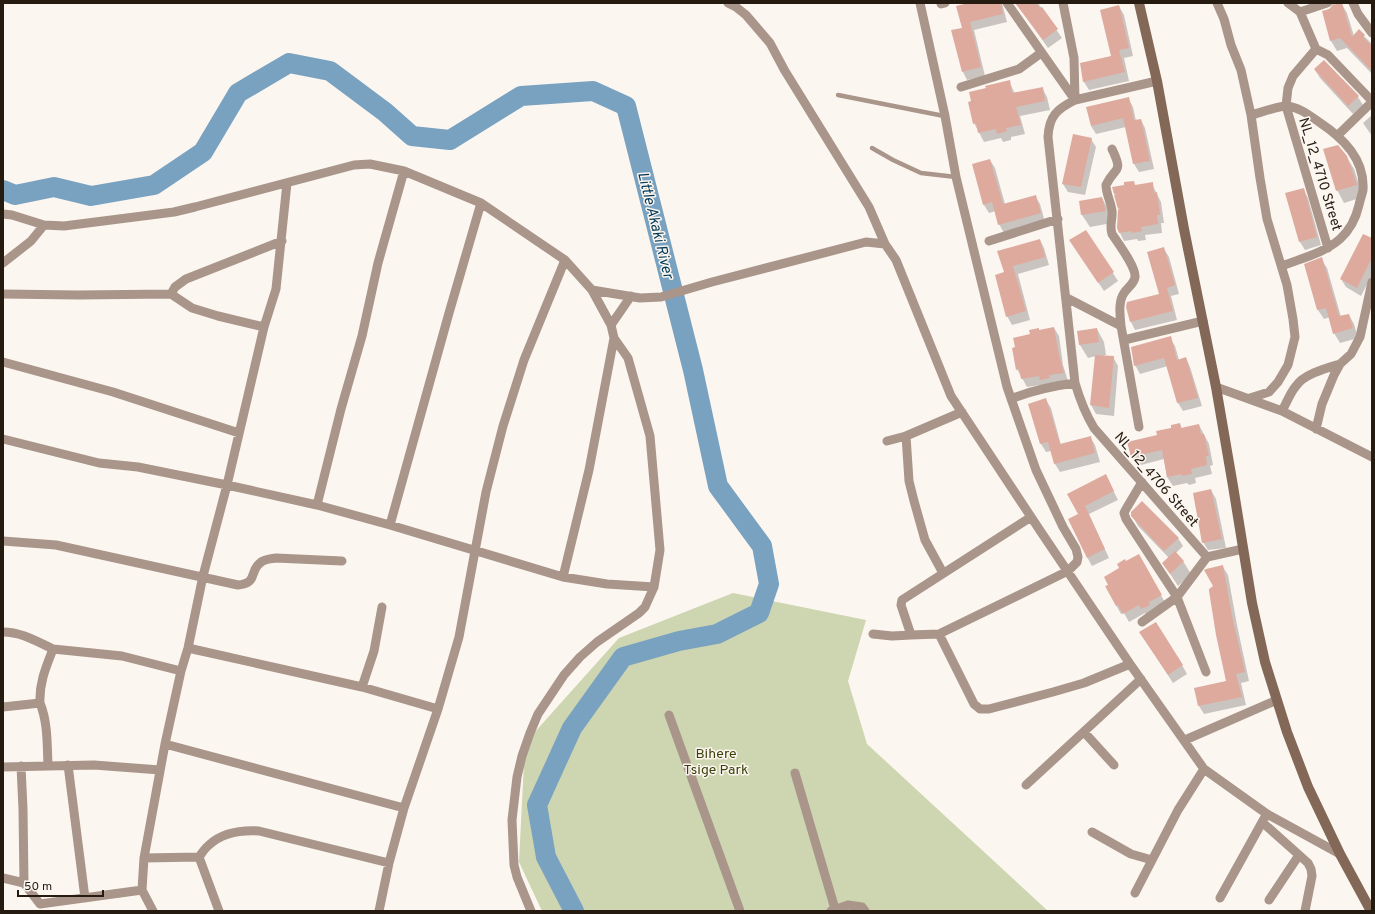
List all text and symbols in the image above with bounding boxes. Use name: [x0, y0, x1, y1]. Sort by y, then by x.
street label: NL_12_4710 Street: [1294, 116, 1345, 233]
water label: Little Akaki River: [632, 170, 677, 282]
street label: NL_12_4706 Street: [1110, 429, 1202, 531]
park label: Bihere Tsige Park: [684, 746, 748, 779]
scale bar: [18, 872, 103, 898]
text: 50 m: [24, 879, 52, 895]

